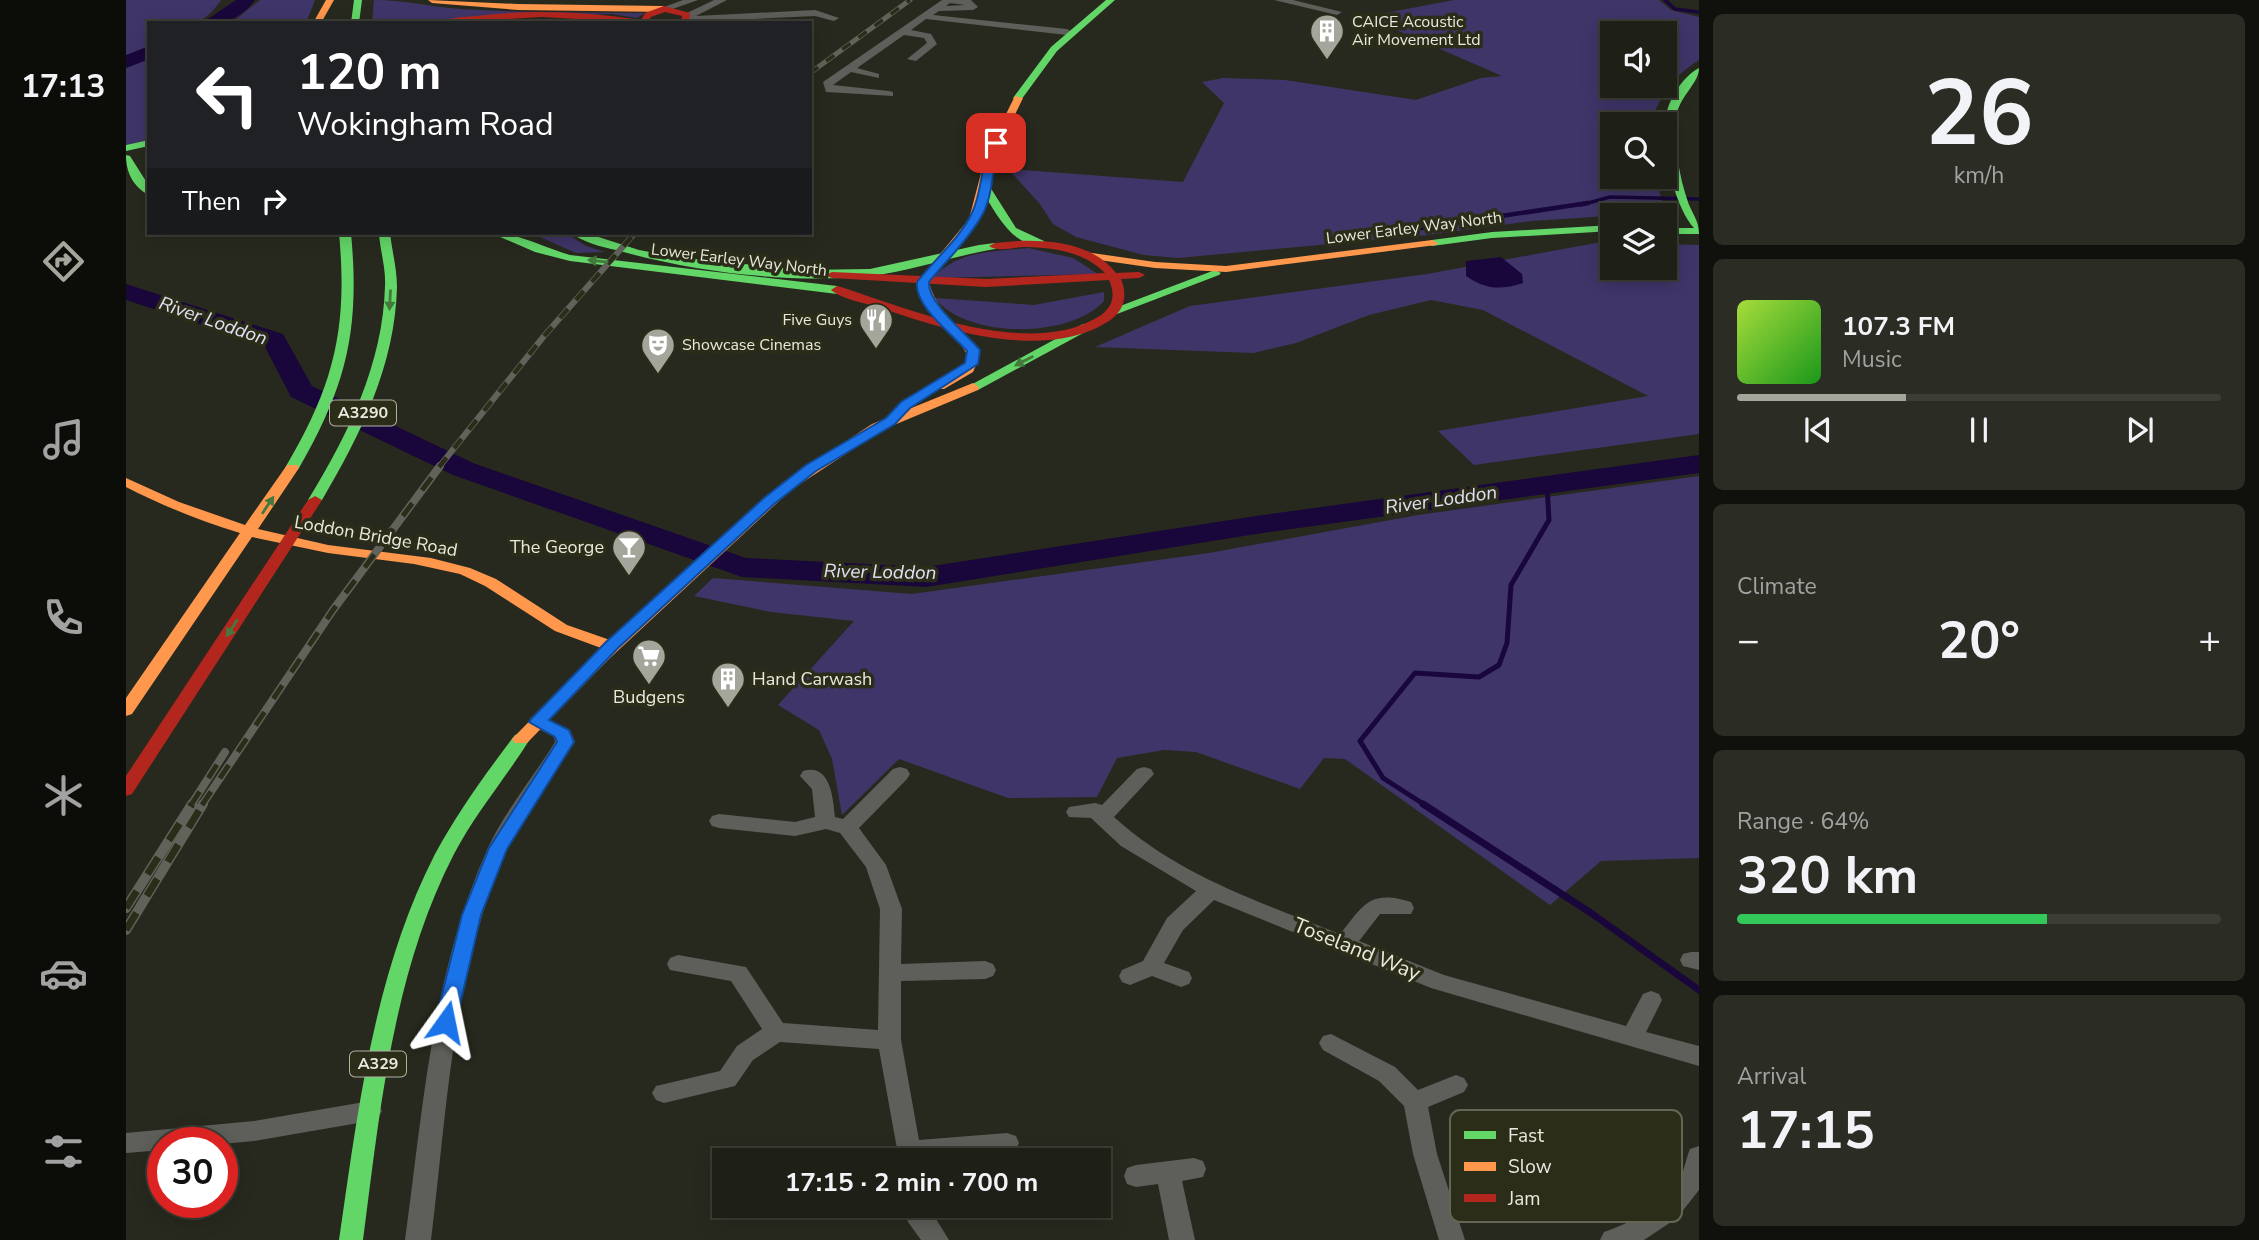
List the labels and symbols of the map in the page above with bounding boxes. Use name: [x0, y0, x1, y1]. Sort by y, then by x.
place label: CAICE Acoustic Air Movement Ltd: [1352, 11, 1480, 51]
building icon: CAICE Acoustic Air Movement Ltd: [1308, 12, 1346, 61]
pin: [966, 113, 1026, 173]
street label: Lower Earley Way North: [1325, 206, 1503, 250]
street label: Lower Earley Way North: [650, 238, 828, 282]
one-way arrow: [587, 256, 609, 267]
water label: River Loddon: [155, 290, 271, 352]
one-way arrow: [384, 290, 395, 312]
restaurant icon: Five Guys: [857, 301, 895, 350]
place label: Five Guys: [782, 309, 852, 331]
theatre icon: Showcase Cinemas: [639, 326, 677, 375]
place label: Showcase Cinemas: [682, 334, 821, 356]
one-way arrow: [1014, 356, 1034, 367]
road number: A3290: [330, 400, 396, 426]
water label: River Loddon: [1383, 479, 1499, 521]
one-way arrow: [261, 496, 275, 514]
street label: Loddon Bridge Road: [292, 510, 460, 562]
bar icon: The George: [610, 528, 648, 577]
place label: The George: [510, 535, 604, 559]
water label: River Loddon: [823, 558, 937, 586]
one-way arrow: [225, 619, 238, 638]
supermarket icon: Budgens: [630, 637, 668, 686]
building icon: Hand Carwash: [709, 660, 747, 709]
place label: Hand Carwash: [752, 667, 872, 691]
place label: Budgens: [613, 685, 685, 709]
street label: Toseland Way: [1289, 911, 1425, 987]
position arrow: [409, 985, 483, 1059]
road number: A329: [350, 1052, 406, 1076]
legend: [1450, 1110, 1682, 1222]
text: Fast: [1508, 1123, 1544, 1149]
speed limit sign: 30: [147, 1127, 238, 1218]
text: Slow: [1508, 1154, 1552, 1180]
text: Jam: [1507, 1186, 1541, 1212]

